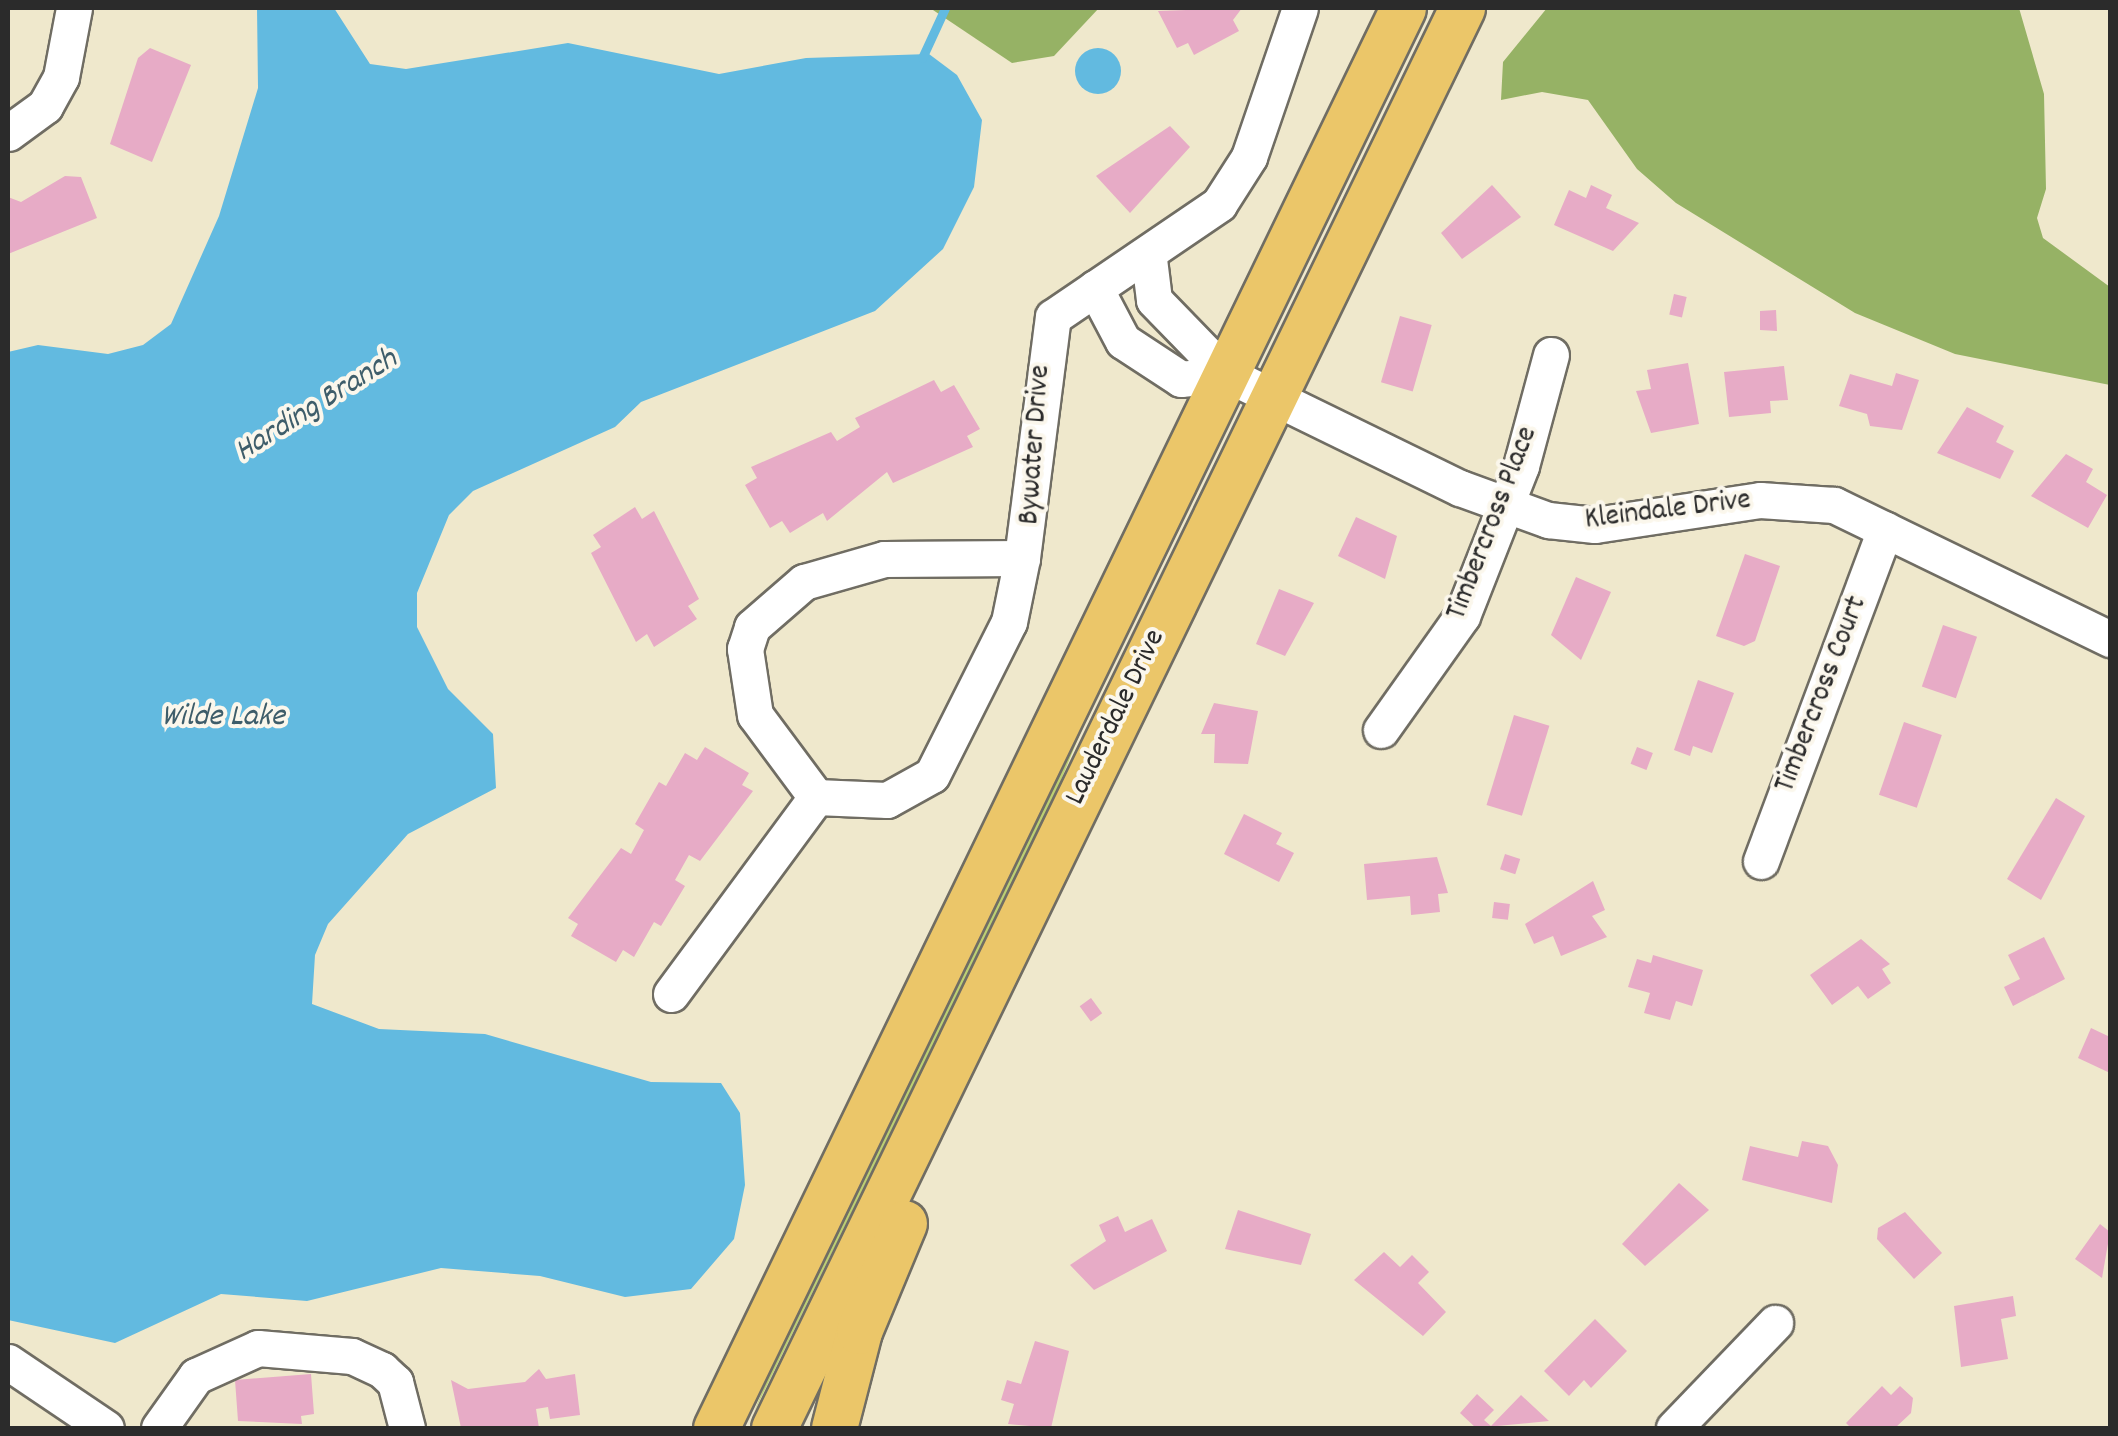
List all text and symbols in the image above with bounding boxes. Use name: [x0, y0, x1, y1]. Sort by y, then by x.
water label: Harding Branch: [229, 342, 405, 472]
street label: Bywater Drive: [1013, 364, 1061, 526]
street label: Timbercross Place: [1441, 422, 1547, 626]
street label: Kleindale Drive: [1583, 484, 1753, 540]
street label: Timbercross Court: [1769, 592, 1877, 798]
street label: Lauderdale Drive: [1059, 624, 1175, 812]
water label: Wilde Lake: [161, 699, 285, 737]

